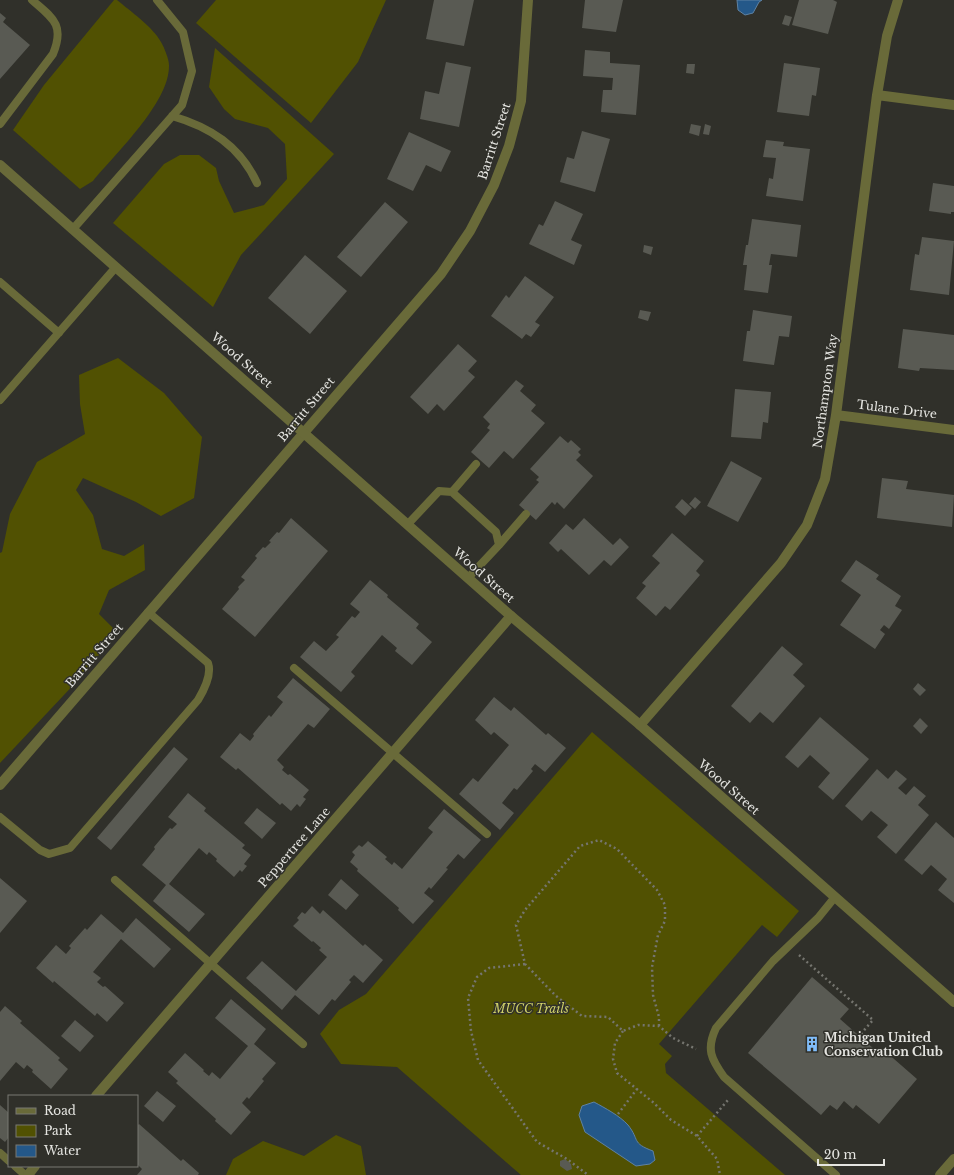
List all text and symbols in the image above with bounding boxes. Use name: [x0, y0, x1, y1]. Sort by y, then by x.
street label: Barritt Street: [475, 100, 514, 181]
street label: Wood Street: [207, 329, 276, 391]
street label: Northampton Way: [810, 333, 840, 449]
street label: Barritt Street: [275, 373, 338, 444]
street label: Tulane Drive: [856, 397, 938, 421]
street label: Wood Street: [449, 544, 518, 606]
street label: Barritt Street: [62, 620, 126, 690]
street label: Wood Street: [694, 756, 763, 818]
street label: Peppertree Lane: [255, 804, 333, 890]
park label: MUCC Trails: [492, 1001, 569, 1016]
place label: Michigan United Conservation Club: [824, 1030, 943, 1059]
building icon: Michigan United Conservation Club: [803, 1035, 821, 1053]
legend: [8, 1095, 138, 1167]
text: Road: [44, 1103, 76, 1118]
text: Park: [44, 1123, 72, 1138]
scale bar: [818, 1141, 884, 1167]
text: Water: [43, 1143, 81, 1158]
text: 20 m: [824, 1147, 856, 1162]

